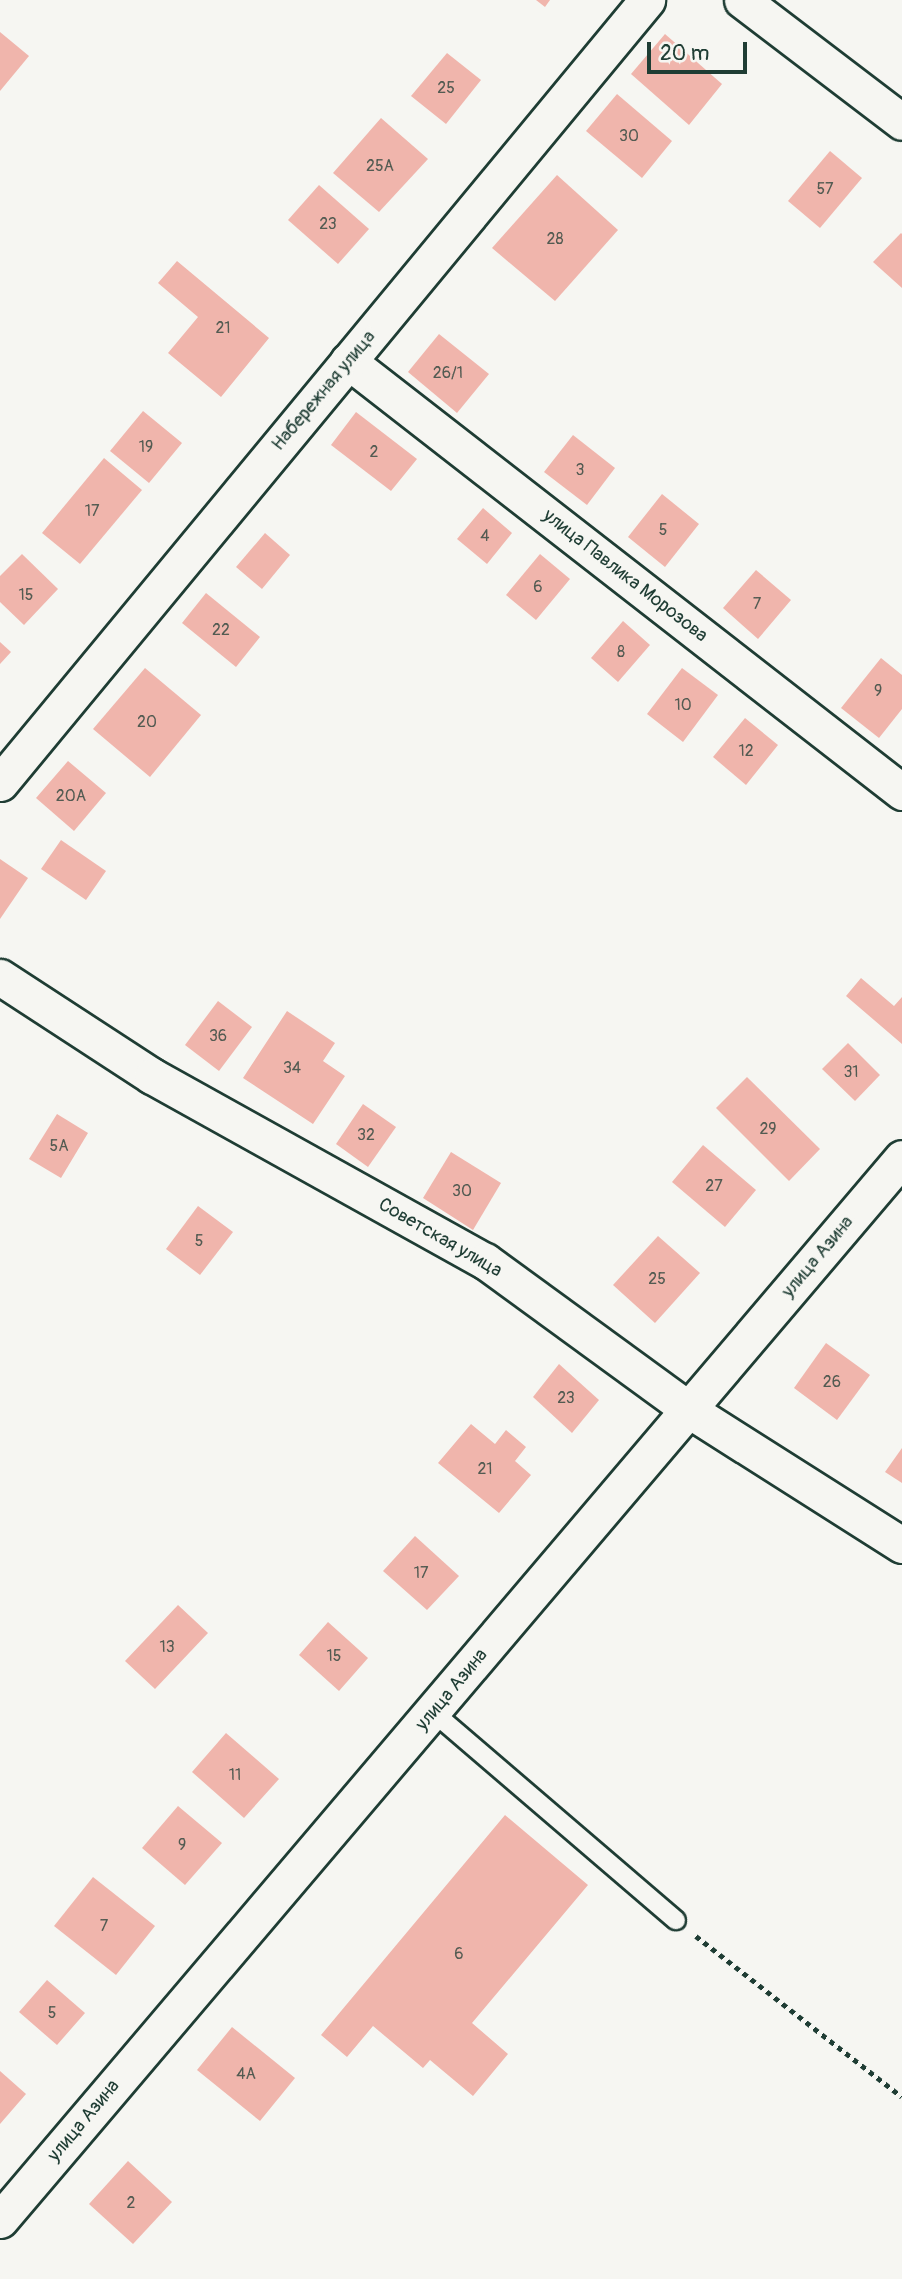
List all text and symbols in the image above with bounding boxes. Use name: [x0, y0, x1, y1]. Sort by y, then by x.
scale bar: [650, 28, 750, 72]
text: 20 m: [660, 40, 709, 67]
house number: 25: [437, 78, 455, 98]
house number: 30: [619, 126, 639, 146]
house number: 25А: [366, 156, 394, 176]
house number: 57: [816, 179, 834, 199]
house number: 23: [319, 214, 337, 234]
house number: 28: [546, 229, 564, 249]
house number: 21: [215, 318, 231, 338]
street label: Набережная улица: [267, 326, 381, 456]
house number: 26/1: [433, 363, 463, 383]
house number: 19: [139, 437, 153, 457]
house number: 2: [370, 442, 378, 462]
house number: 3: [576, 460, 584, 480]
house number: 17: [85, 501, 99, 521]
street label: улица Павлика Морозова: [538, 505, 712, 647]
house number: 5: [659, 520, 667, 540]
house number: 4: [480, 526, 490, 546]
house number: 6: [533, 577, 543, 597]
house number: 15: [19, 585, 33, 605]
house number: 7: [753, 594, 761, 614]
house number: 22: [212, 620, 230, 640]
house number: 8: [617, 642, 625, 662]
house number: 9: [874, 681, 882, 701]
house number: 10: [674, 695, 692, 715]
house number: 20: [137, 712, 157, 732]
house number: 12: [738, 741, 754, 761]
house number: 20А: [56, 786, 86, 806]
house number: 36: [209, 1026, 227, 1046]
house number: 34: [283, 1058, 301, 1078]
house number: 31: [843, 1062, 859, 1082]
house number: 29: [759, 1119, 777, 1139]
house number: 32: [357, 1125, 375, 1145]
house number: 5А: [49, 1136, 69, 1156]
house number: 27: [705, 1176, 723, 1196]
house number: 30: [452, 1181, 472, 1201]
street label: Советская улица: [374, 1193, 506, 1283]
street label: улица Азина: [777, 1211, 859, 1303]
house number: 5: [195, 1231, 203, 1251]
house number: 25: [648, 1269, 666, 1289]
house number: 26: [823, 1372, 841, 1392]
house number: 23: [557, 1388, 575, 1408]
house number: 21: [477, 1459, 493, 1479]
house number: 17: [414, 1563, 428, 1583]
house number: 13: [159, 1637, 175, 1657]
street label: улица Азина: [411, 1644, 493, 1736]
house number: 15: [327, 1646, 341, 1666]
house number: 11: [229, 1765, 241, 1785]
house number: 9: [178, 1835, 186, 1855]
house number: 7: [100, 1916, 108, 1936]
house number: 6: [454, 1944, 464, 1964]
house number: 5: [48, 2003, 56, 2023]
house number: 4А: [236, 2064, 256, 2084]
street label: улица Азина: [43, 2075, 125, 2167]
house number: 2: [127, 2193, 135, 2213]

